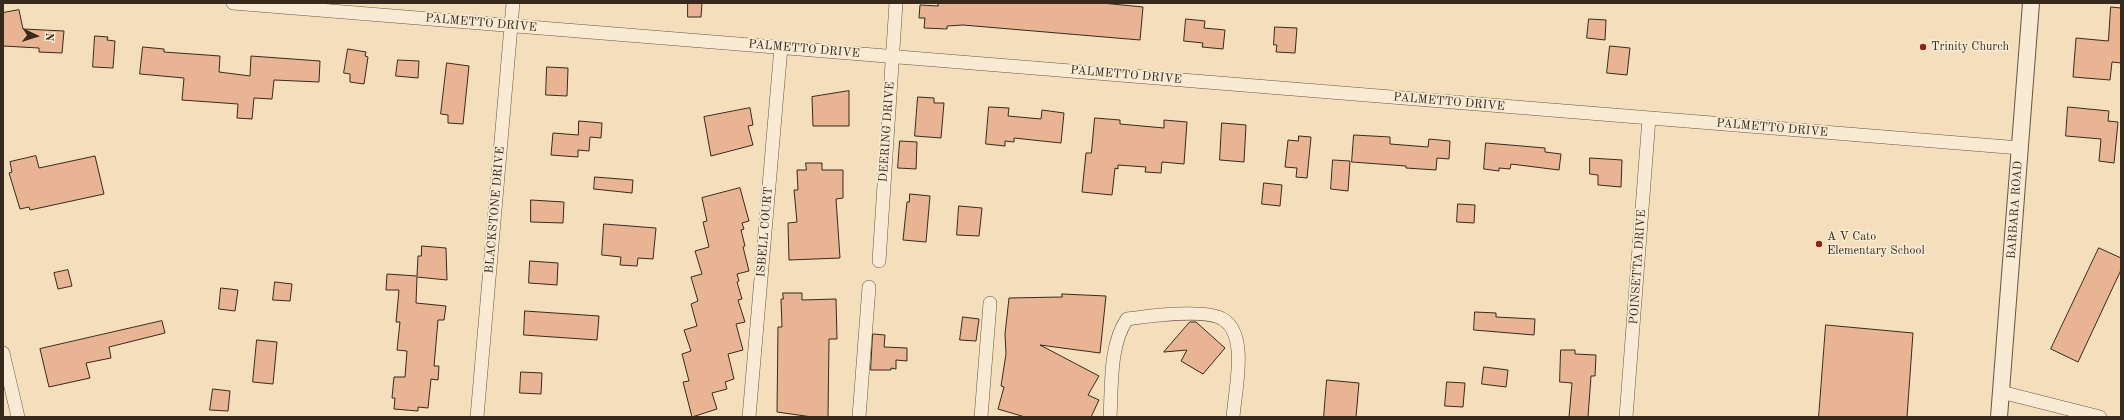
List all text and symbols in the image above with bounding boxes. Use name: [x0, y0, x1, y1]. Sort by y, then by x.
street label: PALMETTO DRIVE: [425, 11, 537, 35]
north arrow: [16, 16, 56, 56]
text: N: [43, 32, 54, 41]
street label: PALMETTO DRIVE: [748, 37, 860, 61]
place label: Trinity Church: [1931, 40, 2009, 54]
marker: Trinity Church: [1918, 42, 1928, 52]
street label: PALMETTO DRIVE: [1070, 63, 1182, 87]
street label: DEERING DRIVE: [876, 81, 898, 183]
street label: PALMETTO DRIVE: [1393, 90, 1505, 114]
street label: PALMETTO DRIVE: [1716, 116, 1828, 140]
street label: BLACKSTONE DRIVE: [482, 146, 508, 274]
street label: BARBARA ROAD: [2004, 160, 2026, 260]
street label: ISBELL COURT: [754, 186, 776, 278]
street label: POINSETTA DRIVE: [1627, 209, 1649, 325]
place label: A V Cato Elementary School: [1827, 230, 1925, 258]
marker: A V Cato Elementary School: [1814, 239, 1824, 249]

